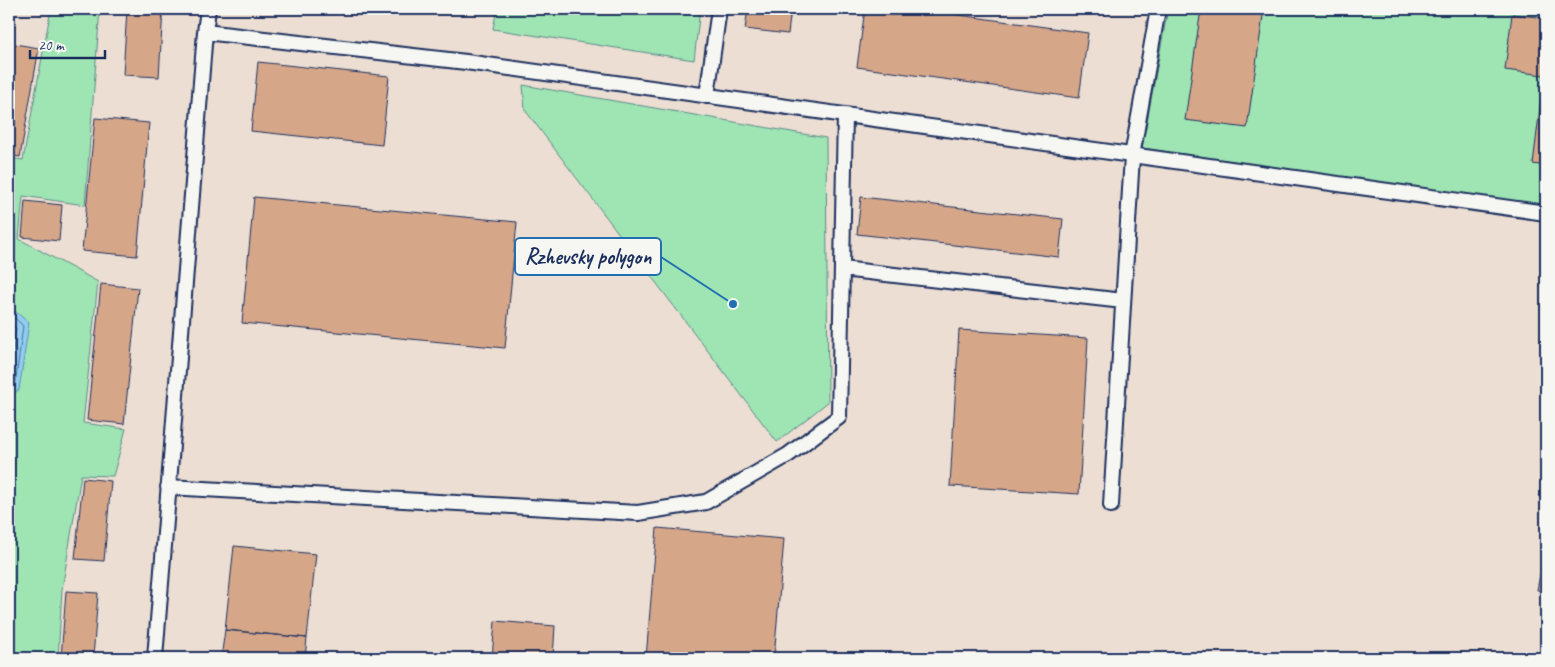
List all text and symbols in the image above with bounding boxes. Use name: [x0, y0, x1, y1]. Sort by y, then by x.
scale bar: [30, 28, 105, 60]
text: 20 m: [38, 36, 65, 55]
callout: Rzhevsky polygon: [515, 238, 661, 275]
text: Rzhevsky polygon: [525, 243, 652, 271]

